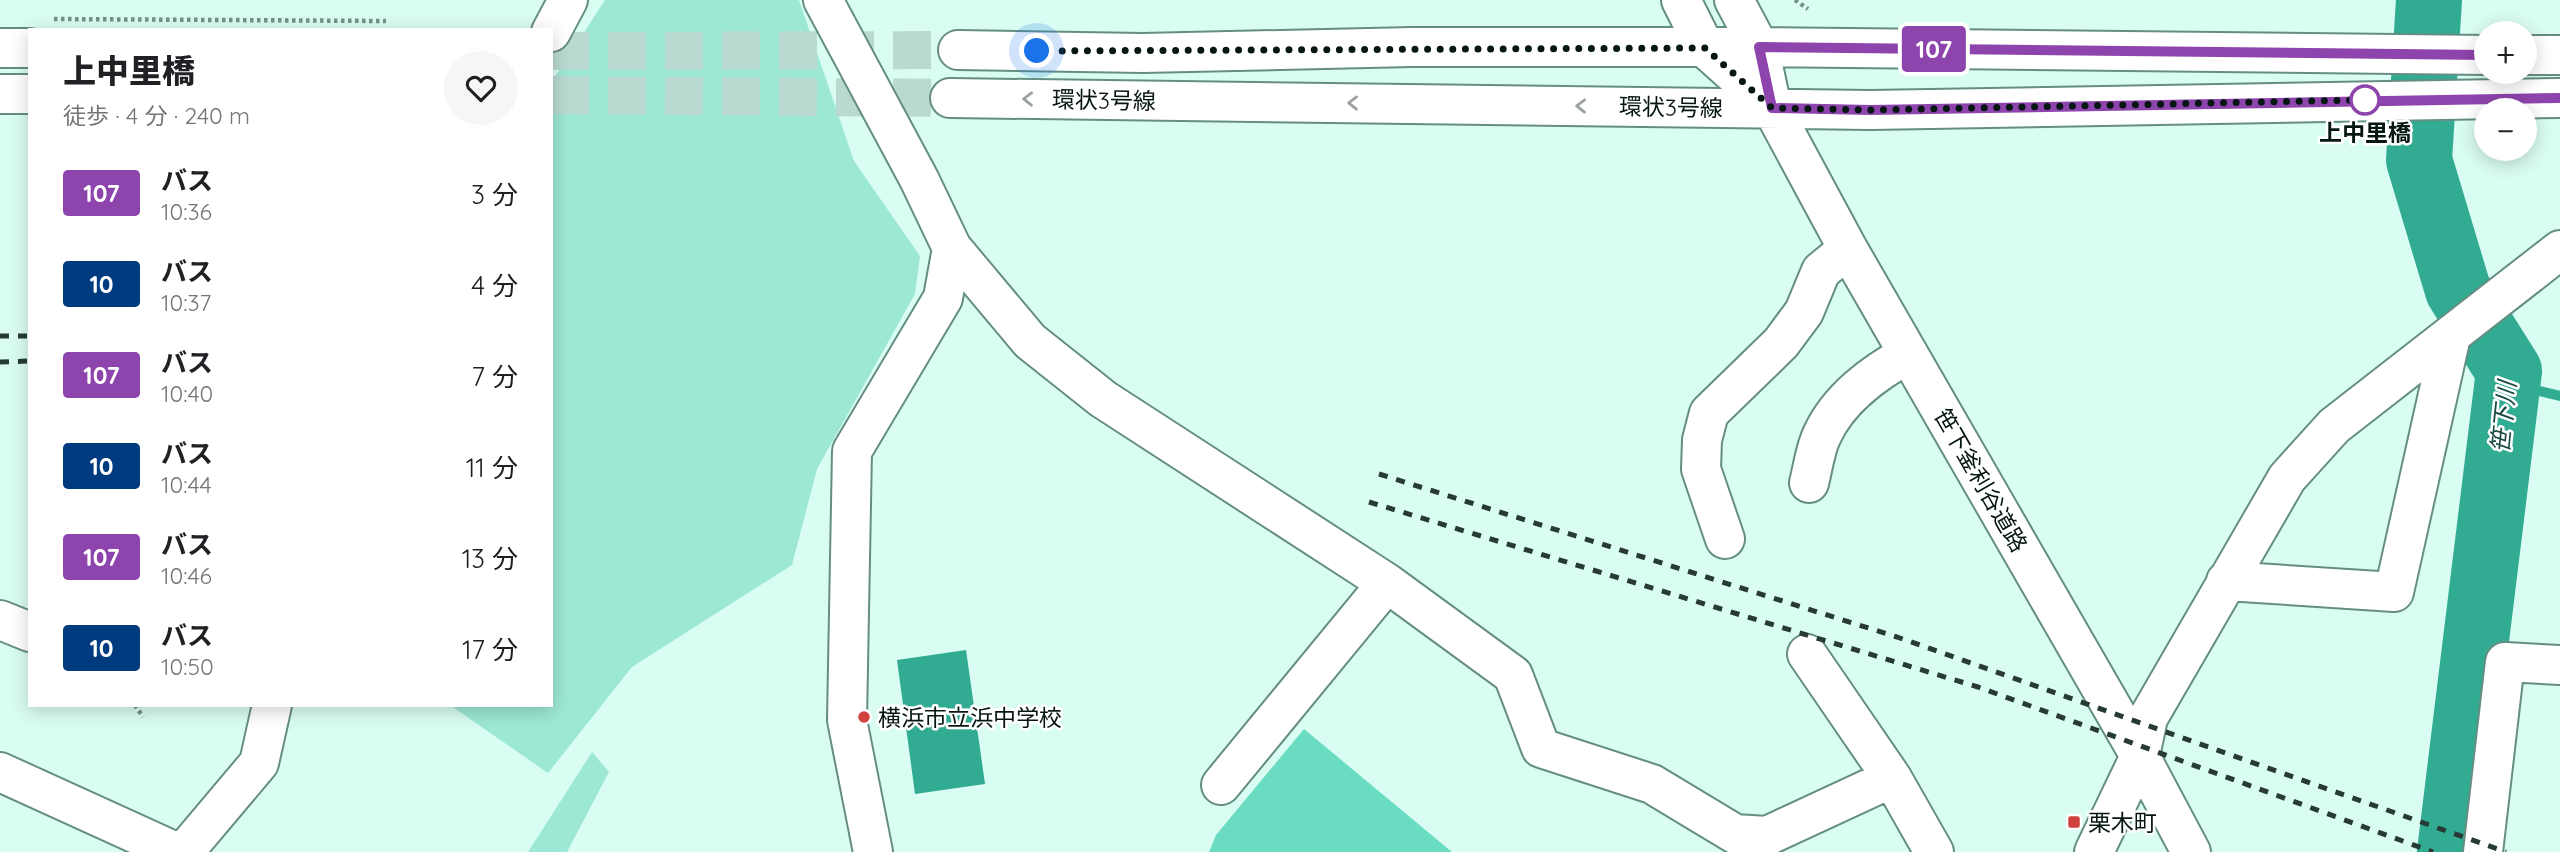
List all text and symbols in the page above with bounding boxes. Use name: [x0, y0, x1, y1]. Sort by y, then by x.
map controls: [2474, 21, 2537, 161]
button: +: [2474, 21, 2537, 84]
line badge: 107: [1894, 26, 1974, 72]
your location: [1019, 33, 1054, 68]
text: 107: [1916, 34, 1952, 64]
text: 上中里橋: [63, 50, 195, 91]
button: heart: [444, 51, 518, 125]
street label: 環状3号線: [1052, 85, 1156, 115]
marker: 上中里橋: [2350, 85, 2380, 115]
one-way arrow: [1022, 91, 1033, 107]
street label: 環状3号線: [1619, 92, 1723, 122]
one-way arrow: [1348, 95, 1358, 111]
one-way arrow: [1575, 98, 1586, 114]
button: −: [2474, 98, 2537, 161]
text: 徒歩 · 4 分 · 240 m: [63, 101, 250, 130]
place label: 上中里橋: [2319, 118, 2411, 147]
text: バス: [161, 164, 213, 197]
text: 107: [83, 178, 120, 208]
text: 3 分: [471, 178, 518, 211]
text: 10:36: [161, 197, 212, 226]
text: バス: [161, 255, 213, 288]
text: 10: [89, 269, 114, 299]
text: 4 分: [471, 269, 518, 302]
text: 10:37: [161, 288, 211, 317]
text: バス: [161, 346, 213, 379]
text: 107: [83, 360, 120, 390]
text: 7 分: [472, 360, 518, 393]
water label: 笹下川: [2484, 377, 2522, 454]
text: 10:40: [161, 379, 213, 408]
street label: 笹下釜利谷道路: [1928, 403, 2034, 557]
text: バス: [161, 437, 213, 470]
text: 10: [89, 451, 114, 481]
text: 11 分: [466, 451, 518, 484]
text: 10:44: [161, 470, 212, 499]
text: バス: [161, 528, 213, 561]
text: 107: [83, 542, 120, 572]
text: 13 分: [462, 542, 518, 575]
text: 10:46: [161, 561, 212, 590]
text: バス: [161, 619, 213, 652]
text: 10: [89, 633, 114, 663]
text: 17 分: [462, 633, 518, 666]
text: 10:50: [161, 652, 214, 681]
place label: 横浜市立浜中学校: [878, 703, 1062, 732]
marker: 横浜市立浜中学校: [856, 709, 872, 725]
place label: 栗木町: [2088, 808, 2157, 837]
marker: 栗木町: [2066, 814, 2082, 830]

